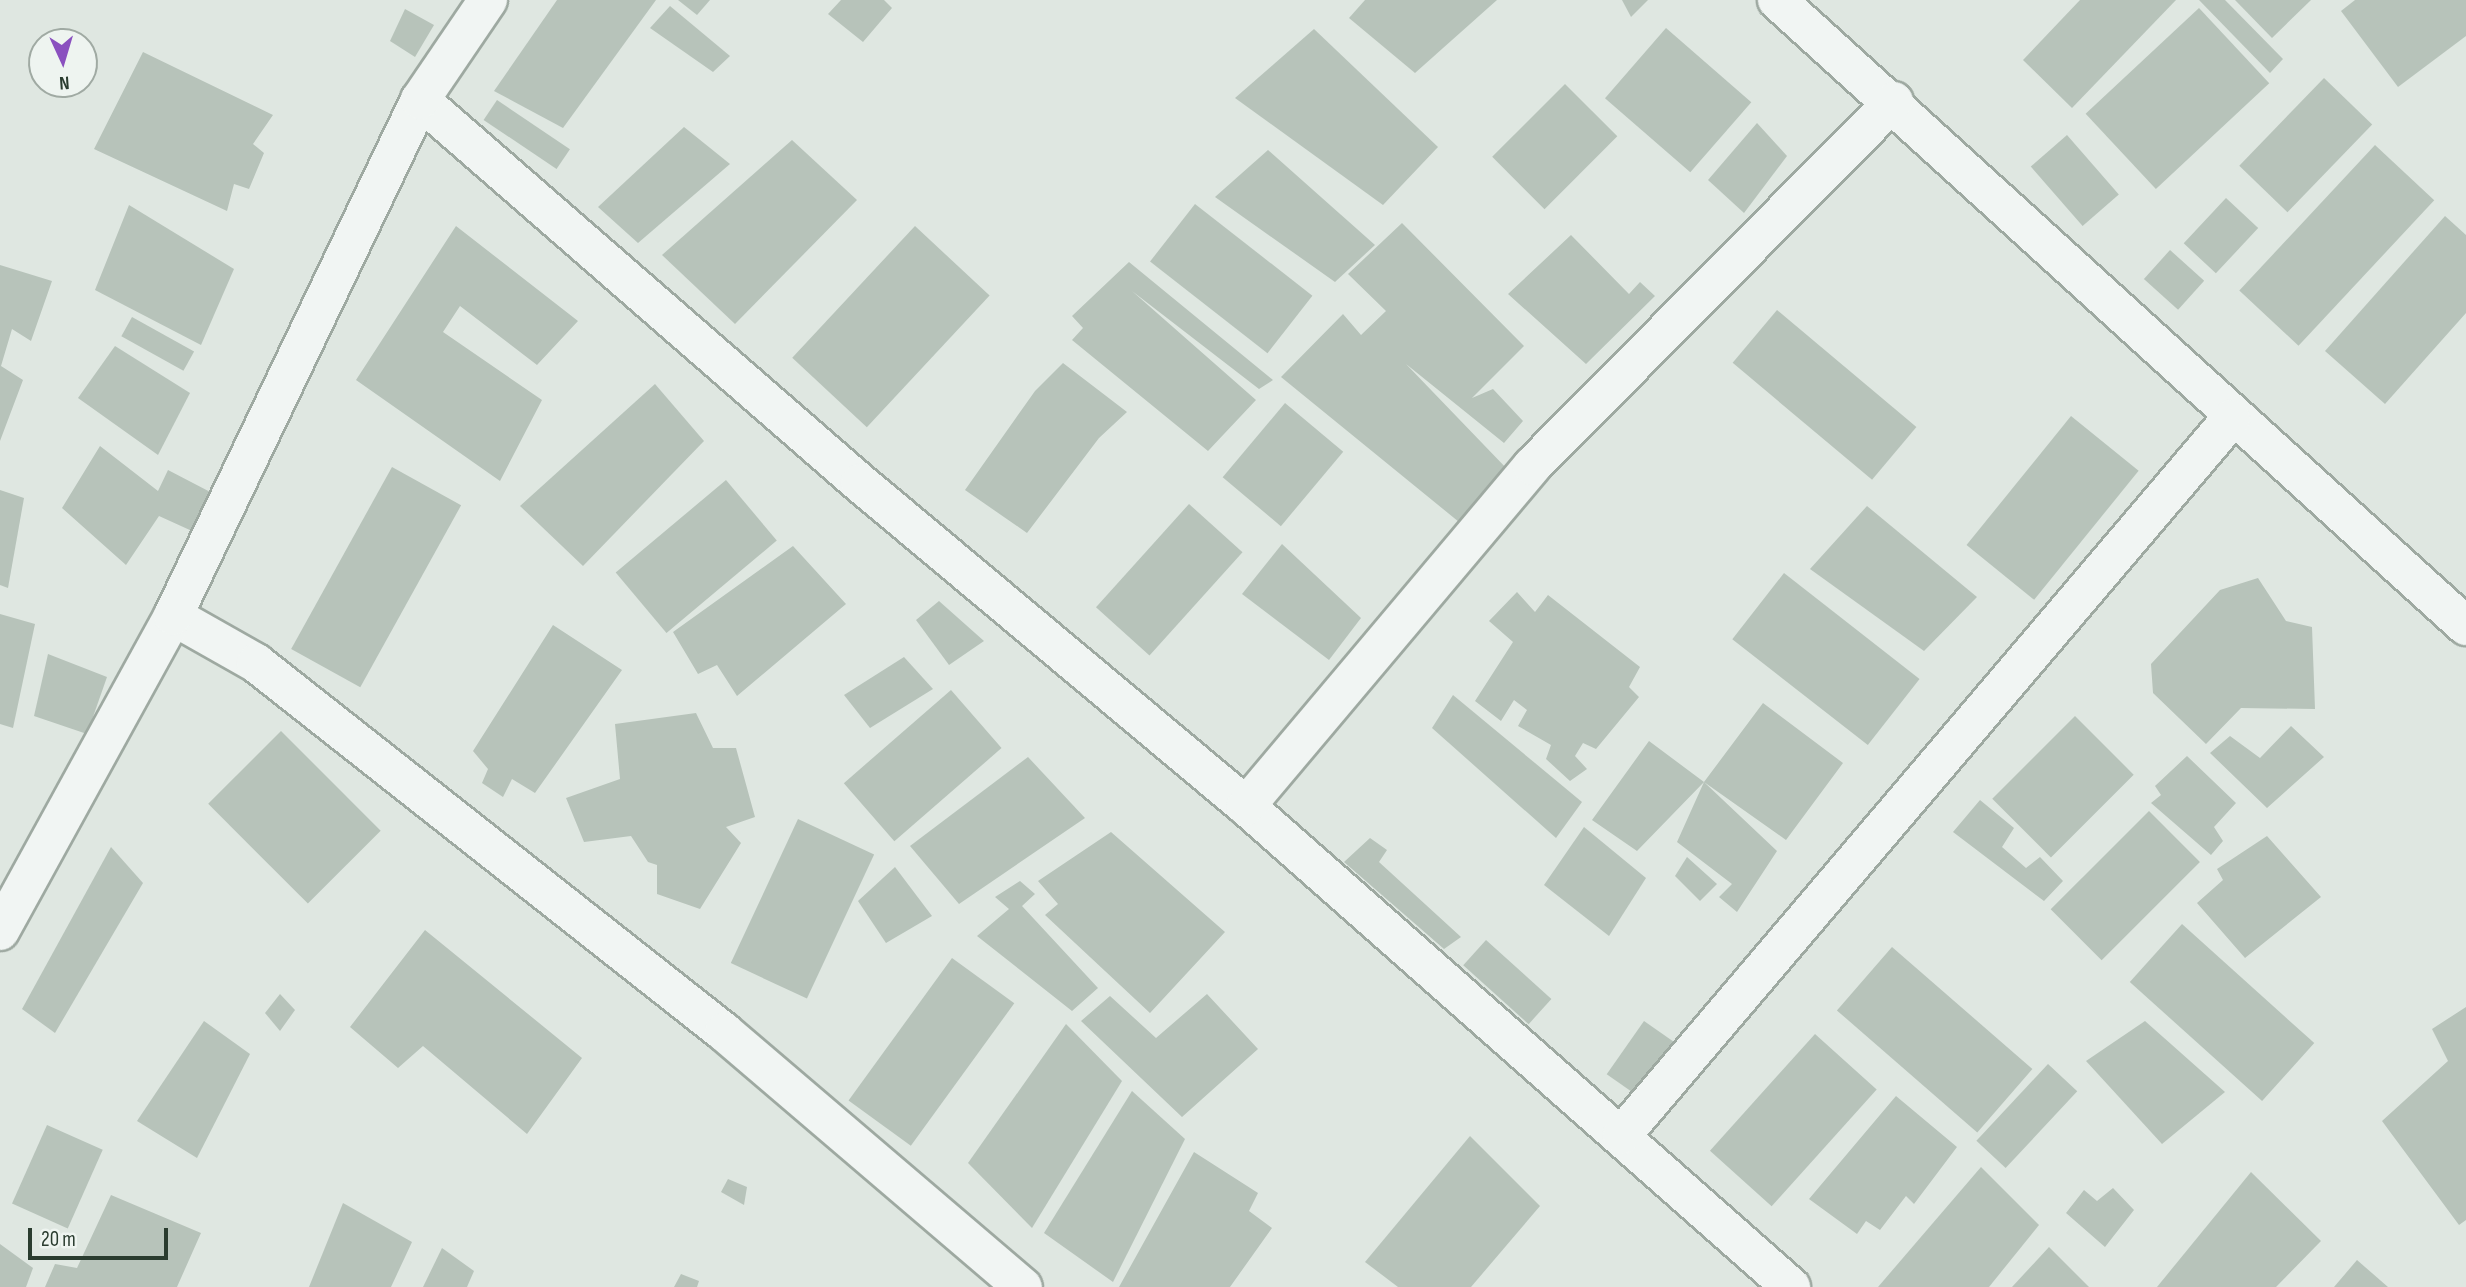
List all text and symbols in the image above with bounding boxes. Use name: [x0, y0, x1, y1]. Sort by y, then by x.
north arrow: [28, 28, 98, 98]
text: N: [58, 71, 70, 94]
scale bar: [32, 1214, 172, 1258]
text: 20 m: [41, 1227, 76, 1252]

